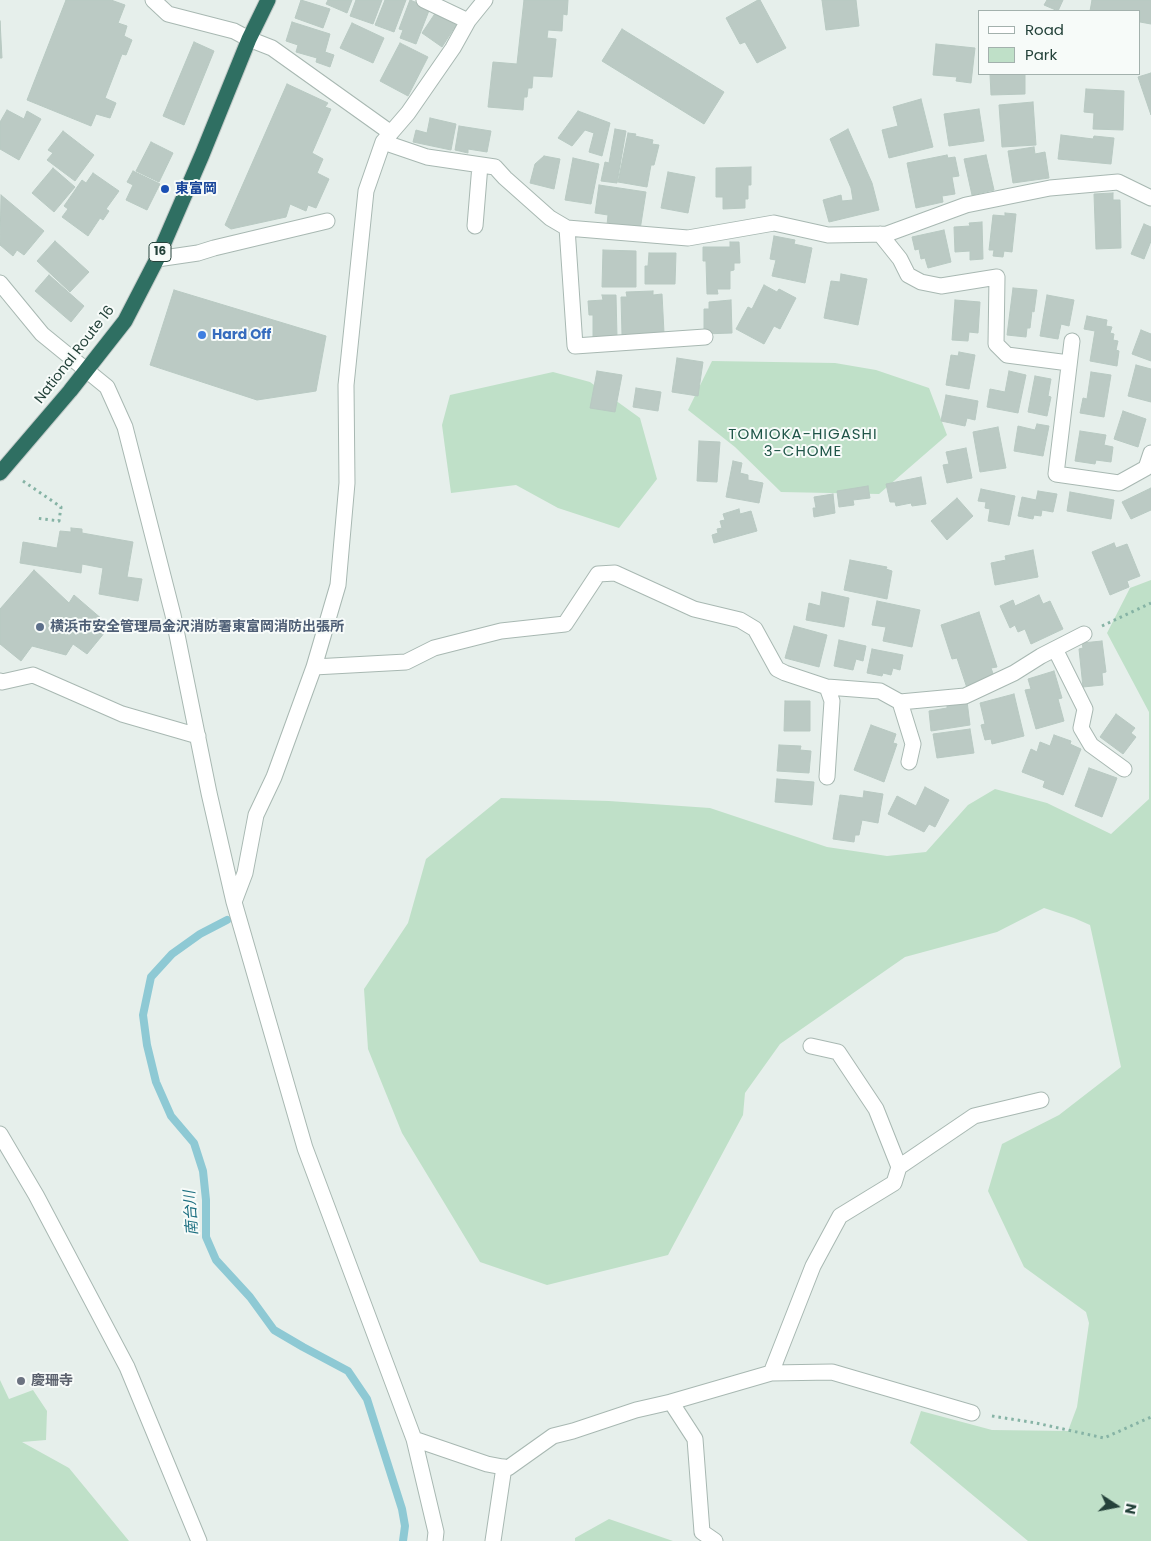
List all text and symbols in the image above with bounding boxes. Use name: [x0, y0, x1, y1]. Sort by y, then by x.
legend: [978, 10, 1141, 75]
text: Road: [1025, 19, 1064, 40]
text: Park: [1025, 44, 1057, 65]
place label: 東富岡: [175, 181, 217, 197]
marker: 東富岡: [159, 183, 171, 195]
road number: 16: [149, 242, 171, 262]
street label: National Route 16: [32, 303, 118, 407]
place label: Hard Off: [212, 327, 271, 343]
marker: Hard Off: [196, 329, 208, 341]
district label: TOMIOKA-HIGASHI 3-CHOME: [726, 426, 880, 461]
place label: 横浜市安全管理局金沢消防署東富岡消防出張所: [50, 619, 344, 635]
marker: 横浜市安全管理局金沢消防署東富岡消防出張所: [34, 621, 46, 633]
water label: 南台川: [181, 1190, 203, 1236]
place label: 慶珊寺: [31, 1373, 73, 1389]
marker: 慶珊寺: [15, 1375, 27, 1387]
north arrow: [1091, 1481, 1141, 1531]
text: N: [1120, 1502, 1142, 1516]

